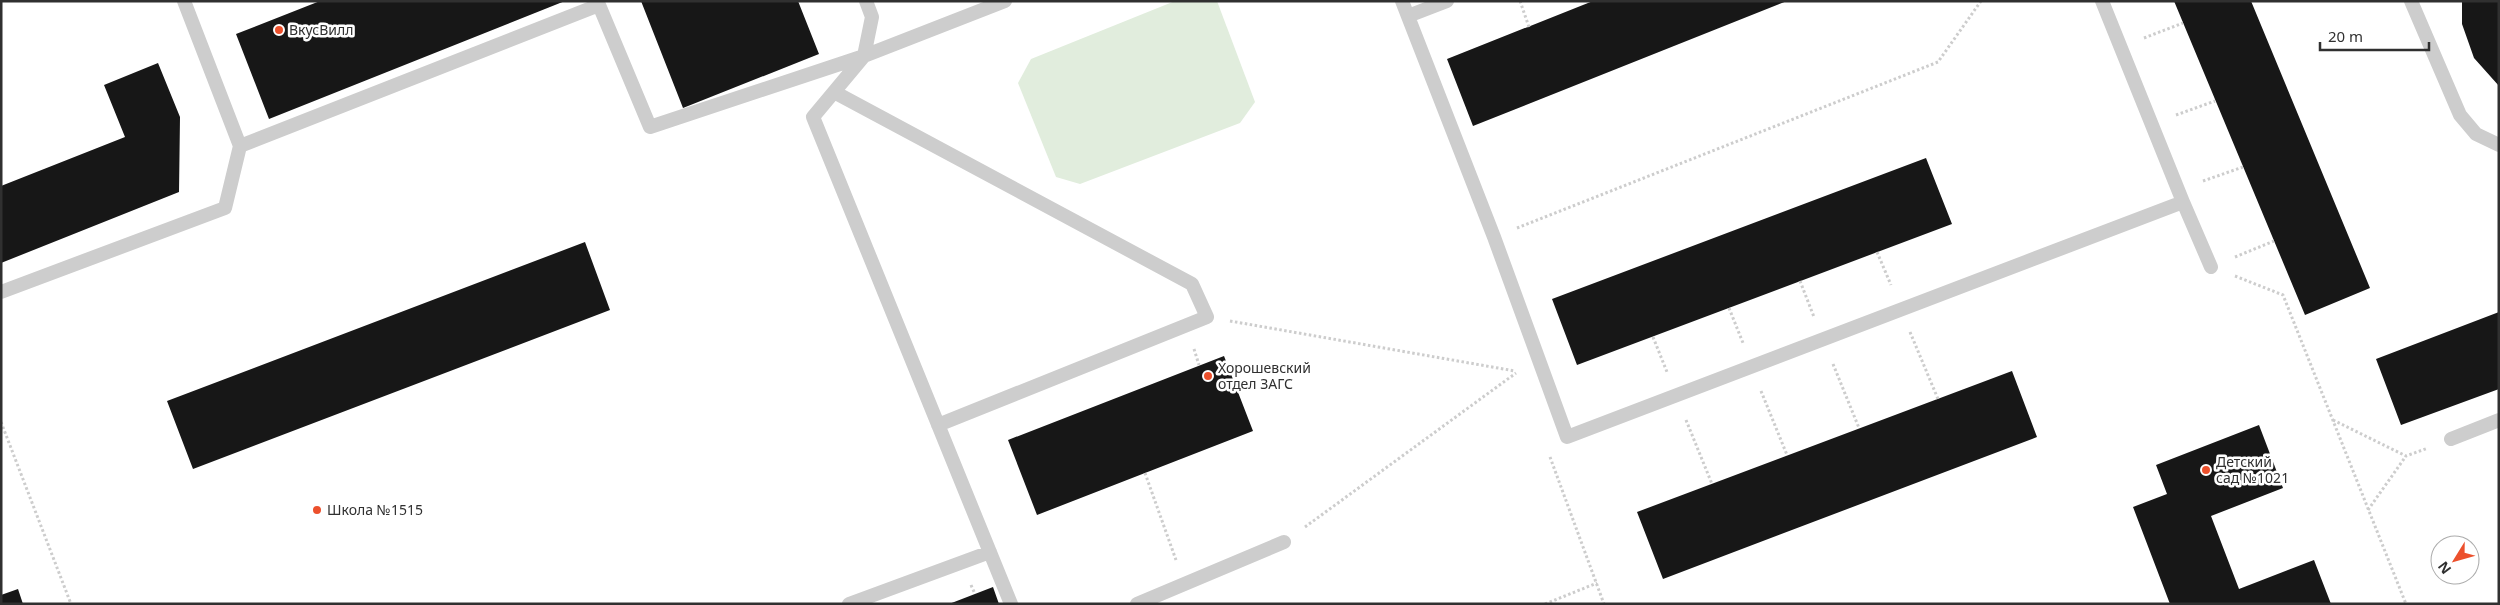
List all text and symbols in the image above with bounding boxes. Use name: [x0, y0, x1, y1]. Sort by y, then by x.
place label: ВкусВилл: [289, 20, 353, 39]
scale bar: [2320, 20, 2429, 52]
marker: ВкусВилл: [273, 24, 285, 36]
text: 20 m: [2328, 26, 2363, 46]
place label: Хорошевский отдел ЗАГС: [1218, 358, 1311, 393]
marker: Хорошевский отдел ЗАГС: [1202, 370, 1214, 382]
place label: Детский сад №1021: [2216, 452, 2289, 487]
marker: Детский сад №1021: [2200, 464, 2212, 476]
place label: Школа №1515: [327, 500, 423, 519]
marker: Школа №1515: [311, 504, 323, 516]
north arrow: [2430, 535, 2480, 585]
text: N: [2433, 558, 2455, 578]

